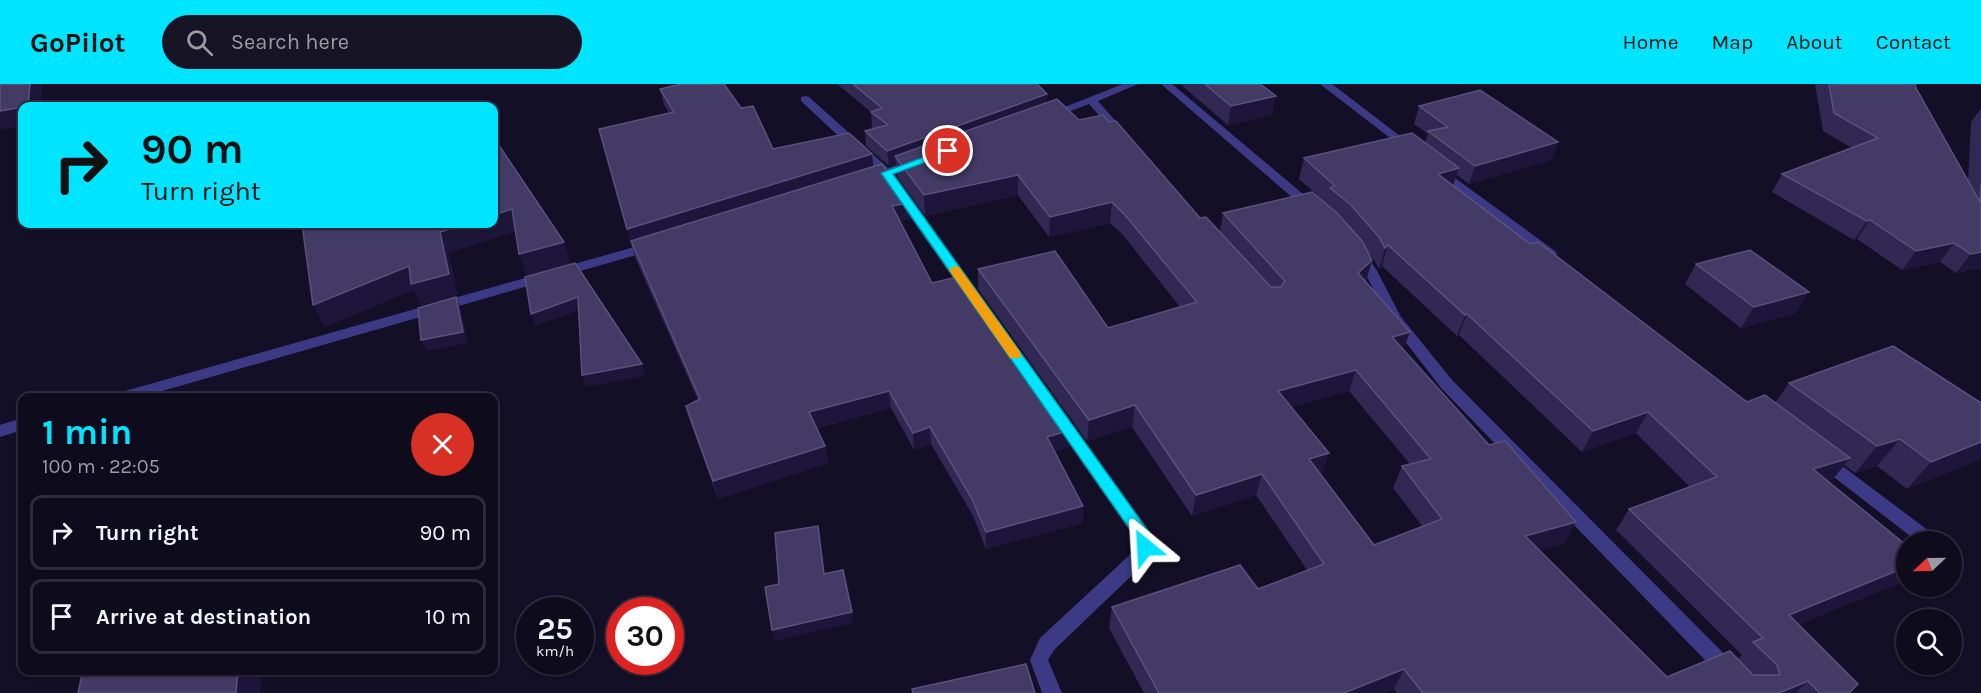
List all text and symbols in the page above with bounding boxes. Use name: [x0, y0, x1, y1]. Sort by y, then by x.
search box: [162, 15, 582, 69]
text: GoPilot: [30, 26, 126, 59]
icon: search: [183, 26, 216, 59]
text: Search here: [231, 29, 349, 55]
text: Home: [1623, 30, 1679, 54]
text: Map: [1712, 30, 1753, 54]
text: About: [1786, 30, 1843, 54]
text: Contact: [1876, 30, 1951, 54]
text: 90 m: [141, 124, 244, 174]
pin: [922, 125, 973, 176]
icon: right: [42, 126, 120, 204]
icon: arrive: [931, 134, 964, 167]
text: Turn right: [141, 175, 261, 207]
text: 1 min: [42, 411, 132, 453]
button: close: [411, 413, 474, 476]
text: 100 m · 22:05: [42, 455, 160, 478]
position arrow: [1113, 515, 1177, 579]
icon: right: [45, 516, 78, 549]
text: Turn right: [96, 520, 199, 546]
text: 90 m: [419, 520, 471, 546]
north arrow: [1896, 531, 1962, 597]
map controls: [1896, 531, 1962, 675]
speed limit sign: 30: [606, 597, 684, 675]
icon: arrive: [45, 600, 78, 633]
text: Arrive at destination: [96, 604, 311, 630]
text: 10 m: [425, 604, 471, 630]
button: search: [1896, 609, 1962, 675]
text: 25: [537, 611, 573, 647]
text: km/h: [536, 642, 574, 660]

